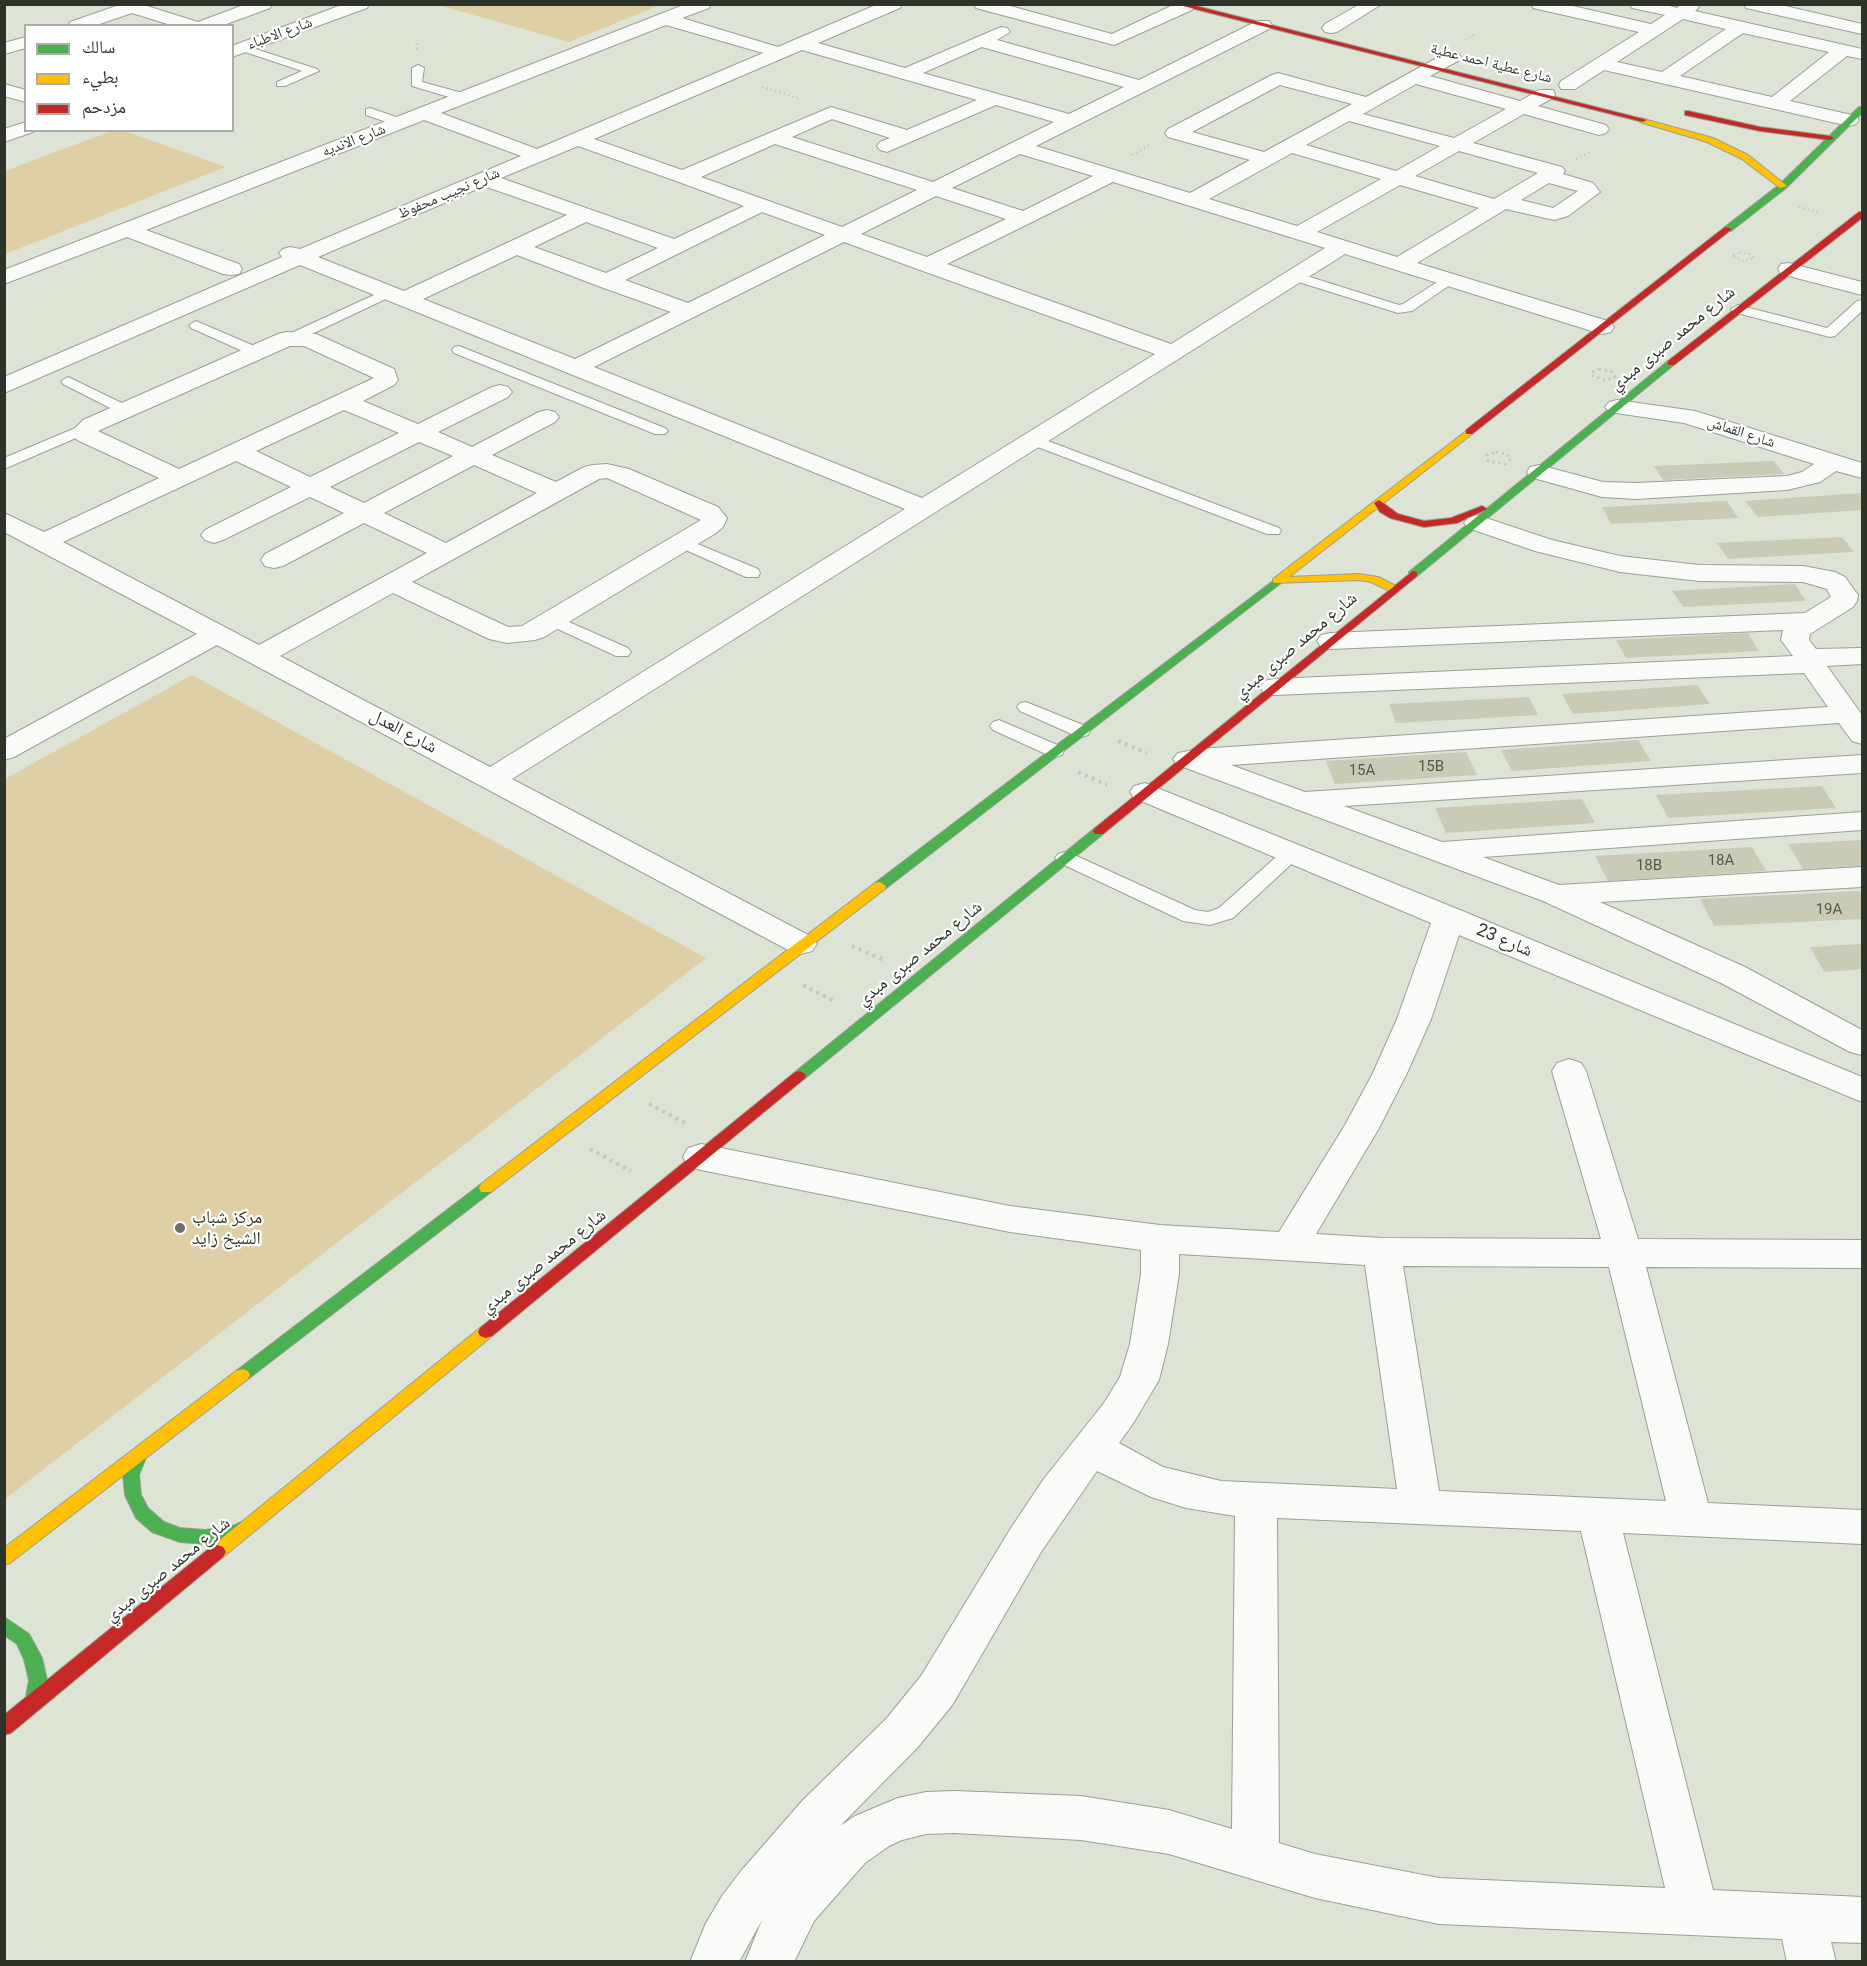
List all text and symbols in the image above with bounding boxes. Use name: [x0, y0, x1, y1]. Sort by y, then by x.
street label: شارع الاطباء: [245, 14, 315, 54]
legend: [24, 24, 234, 132]
text: سالك: [82, 36, 115, 57]
street label: شارع عطية احمد عطية: [1428, 40, 1554, 88]
text: بطيء: [82, 66, 119, 87]
text: مزدحم: [82, 96, 126, 117]
street label: شارع الانديه: [320, 121, 388, 161]
street label: شارع نجيب محفوظ: [395, 164, 503, 224]
street label: شارع محمد صبرى مبدي: [1606, 282, 1740, 396]
street label: شارع القماش: [1705, 414, 1777, 452]
street label: شارع محمد صبرى مبدي: [1230, 588, 1362, 704]
street label: شارع العدل: [365, 705, 441, 759]
house number: 15B: [1418, 758, 1444, 776]
house number: 15A: [1349, 762, 1375, 780]
house number: 18A: [1708, 852, 1734, 870]
house number: 18B: [1636, 857, 1662, 875]
street label: شارع محمد صبرى مبدي: [853, 897, 987, 1011]
house number: 19A: [1816, 901, 1842, 919]
street label: شارع 23: [1473, 920, 1535, 962]
street label: شارع محمد صبرى مبدي: [477, 1205, 611, 1319]
place label: مركز شباب الشيخ زايد: [192, 1207, 262, 1250]
marker: مركز شباب الشيخ زايد: [173, 1221, 187, 1235]
street label: شارع محمد صبرى مبدي: [101, 1513, 235, 1627]

